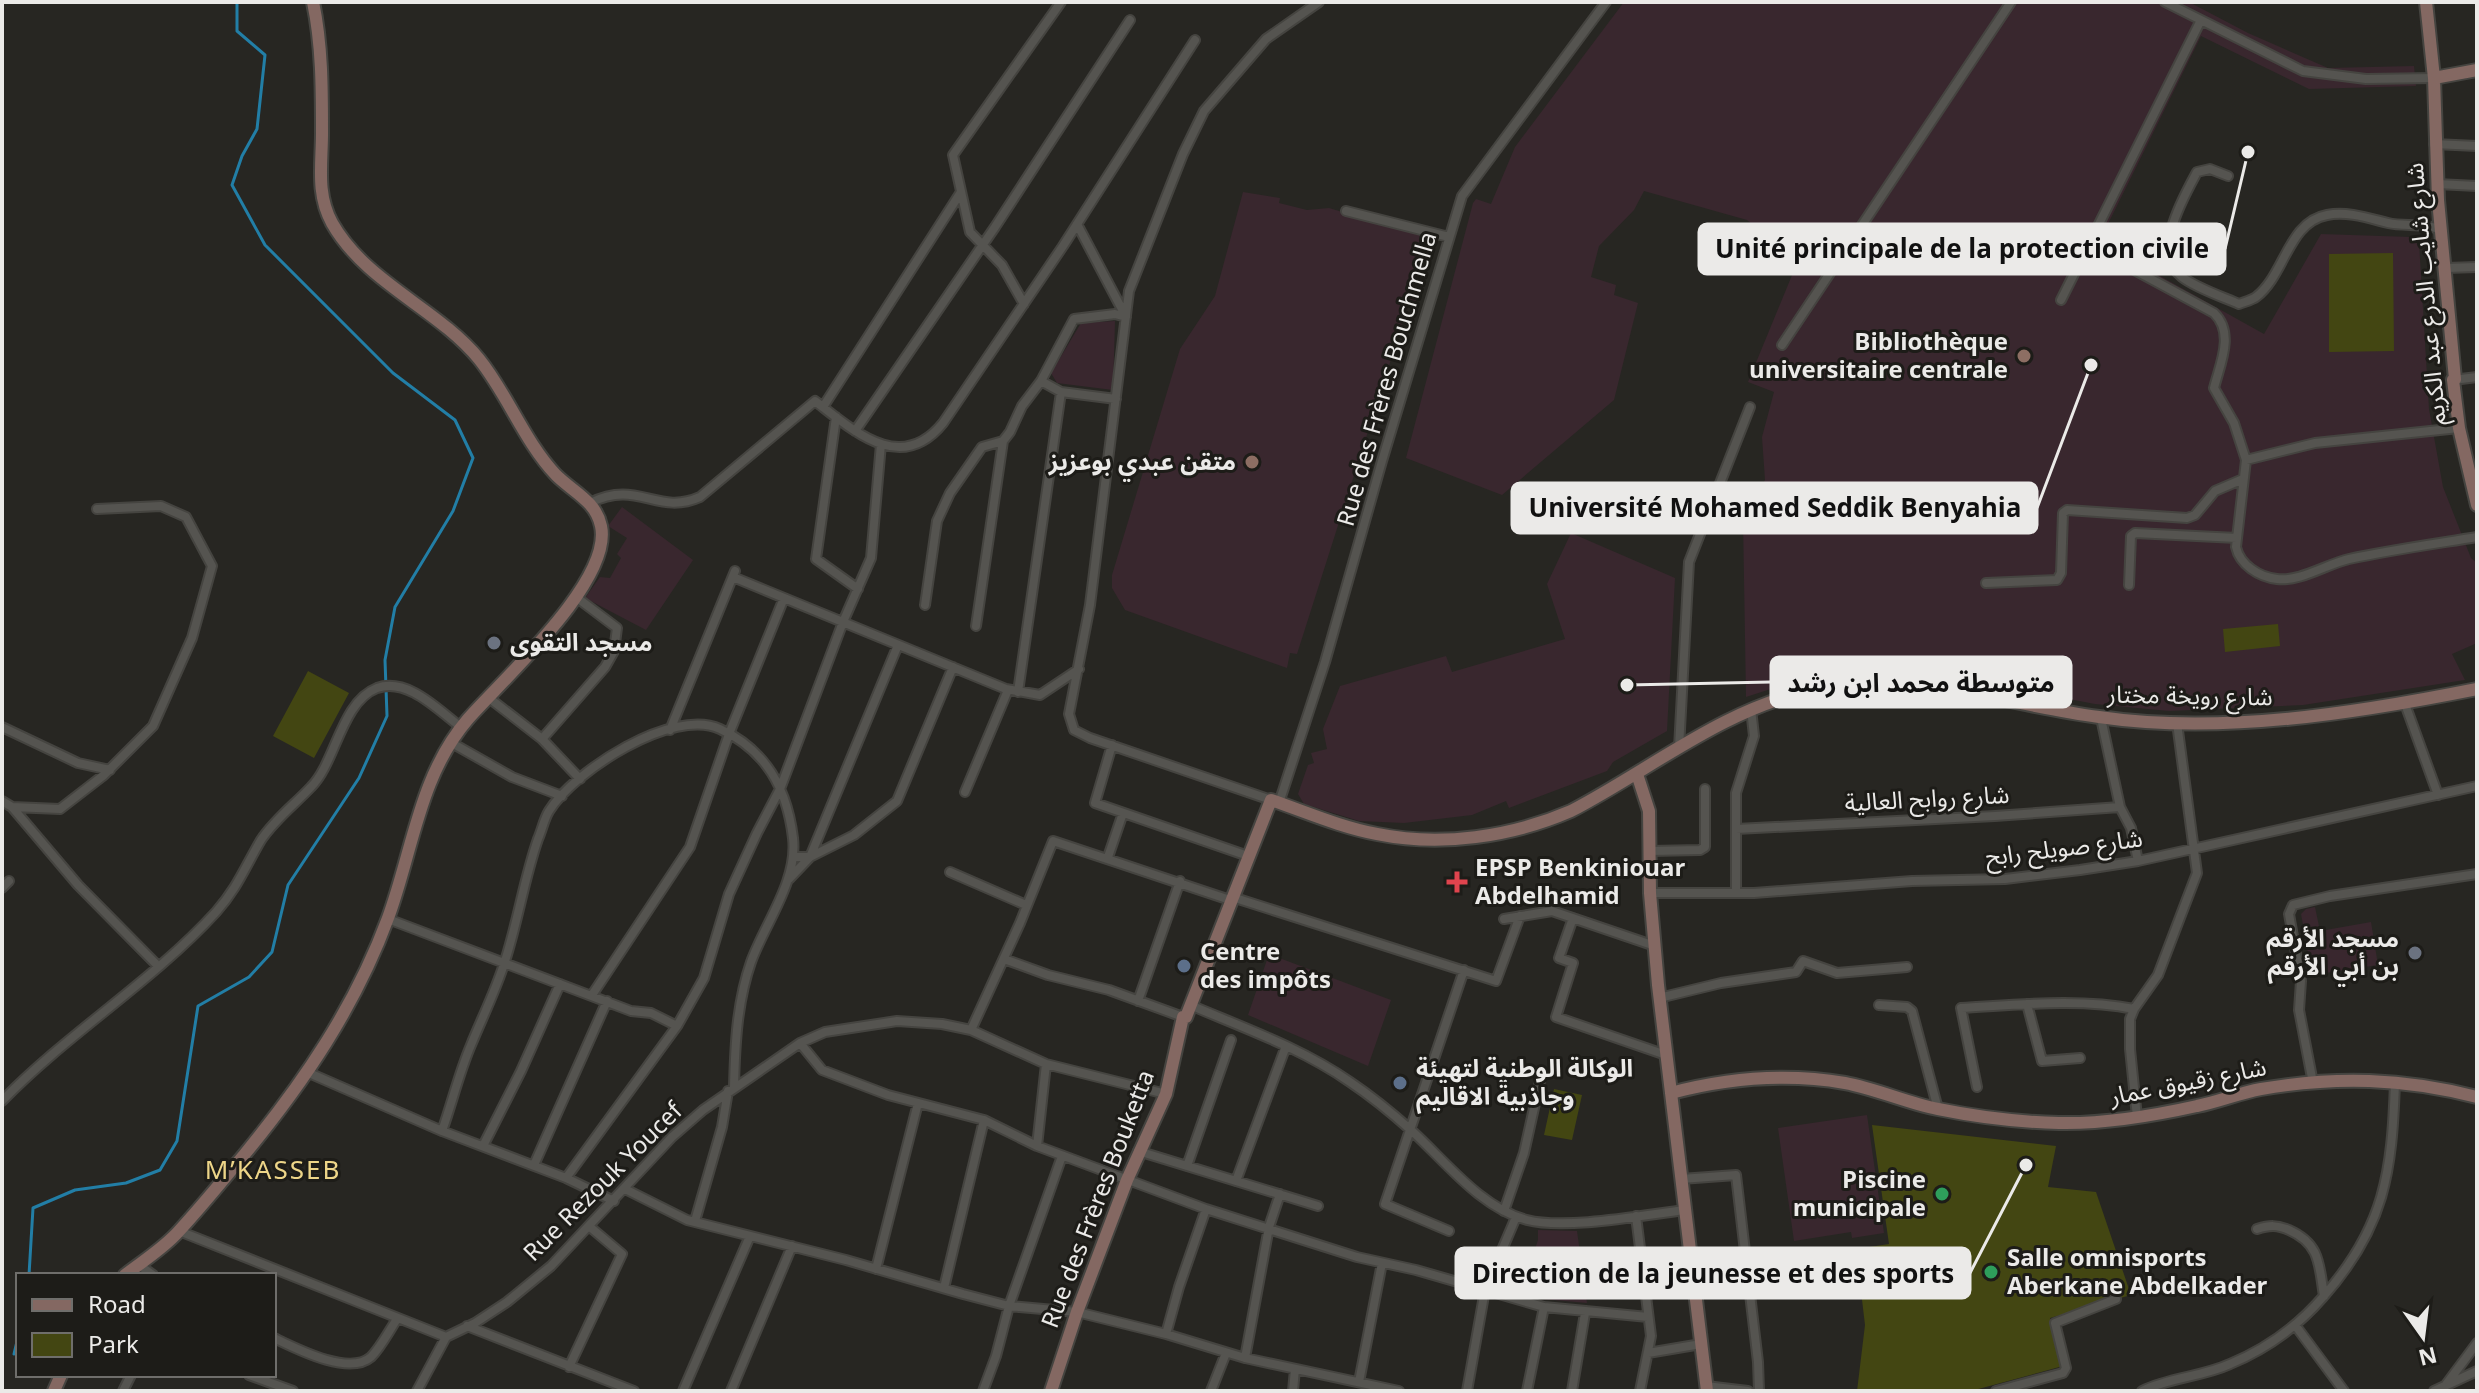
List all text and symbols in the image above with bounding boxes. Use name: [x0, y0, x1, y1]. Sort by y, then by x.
street label: شارع شايب الدرع عبد الكريم: [2390, 161, 2463, 427]
text: Unité principale de la protection civile: [1715, 222, 2209, 277]
callout: Unité principale de la protection civile: [1699, 224, 2225, 274]
street label: Rue des Frères Bouchmella: [1321, 226, 1454, 533]
place label: Bibliothèque universitaire centrale: [1749, 317, 2008, 396]
marker: Bibliothèque universitaire centrale: [2015, 347, 2033, 365]
place label: متقن عبدي بوعزيز: [1048, 437, 1236, 488]
marker: متقن عبدي بوعزيز: [1243, 453, 1261, 471]
text: Université Mohamed Seddik Benyahia: [1529, 481, 2021, 536]
callout: Université Mohamed Seddik Benyahia: [1512, 483, 2037, 533]
place label: مسجد التقوى: [510, 618, 653, 669]
marker: مسجد التقوى: [485, 634, 503, 652]
text: متوسطة محمد ابن رشد: [1787, 656, 2055, 711]
callout: متوسطة محمد ابن رشد: [1771, 657, 2071, 707]
street label: شارع رويخة مختار: [2106, 670, 2273, 723]
street label: شارع روابح العالية: [1843, 770, 2011, 829]
street label: شارع صويلح رابح: [1982, 814, 2146, 883]
place label: EPSP Benkiniouar Abdelhamid: [1475, 843, 1686, 922]
marker: EPSP Benkiniouar Abdelhamid: [1446, 871, 1468, 893]
place label: مسجد الأرقم بن أبي الأرقم: [2266, 914, 2399, 993]
place label: Centre des impôts: [1200, 927, 1331, 1006]
marker: مسجد الأرقم بن أبي الأرقم: [2406, 944, 2424, 962]
marker: Centre des impôts: [1175, 957, 1193, 975]
street label: شارع زقيوق عمار: [2104, 1042, 2271, 1123]
place label: الوكالة الوطنية لتهيئة وجاذبية الاقاليم: [1416, 1044, 1633, 1123]
street label: Rue des Frères Bouketta: [1026, 1062, 1171, 1336]
marker: الوكالة الوطنية لتهيئة وجاذبية الاقاليم: [1391, 1074, 1409, 1092]
street label: Rue Rezouk Youcef: [510, 1088, 698, 1276]
district label: M’KASSEB: [205, 1143, 341, 1198]
place label: Piscine municipale: [1793, 1155, 1926, 1234]
marker: Piscine municipale: [1933, 1185, 1951, 1203]
place label: Salle omnisports Aberkane Abdelkader: [2007, 1233, 2268, 1312]
text: Direction de la jeunesse et des sports: [1472, 1247, 1954, 1302]
callout: Direction de la jeunesse et des sports: [1456, 1248, 1970, 1298]
marker: Salle omnisports Aberkane Abdelkader: [1982, 1263, 2000, 1281]
legend: [16, 1273, 276, 1377]
text: Road: [88, 1280, 146, 1331]
north arrow: [2383, 1297, 2463, 1377]
text: Park: [88, 1320, 139, 1371]
text: N: [2413, 1331, 2442, 1380]

